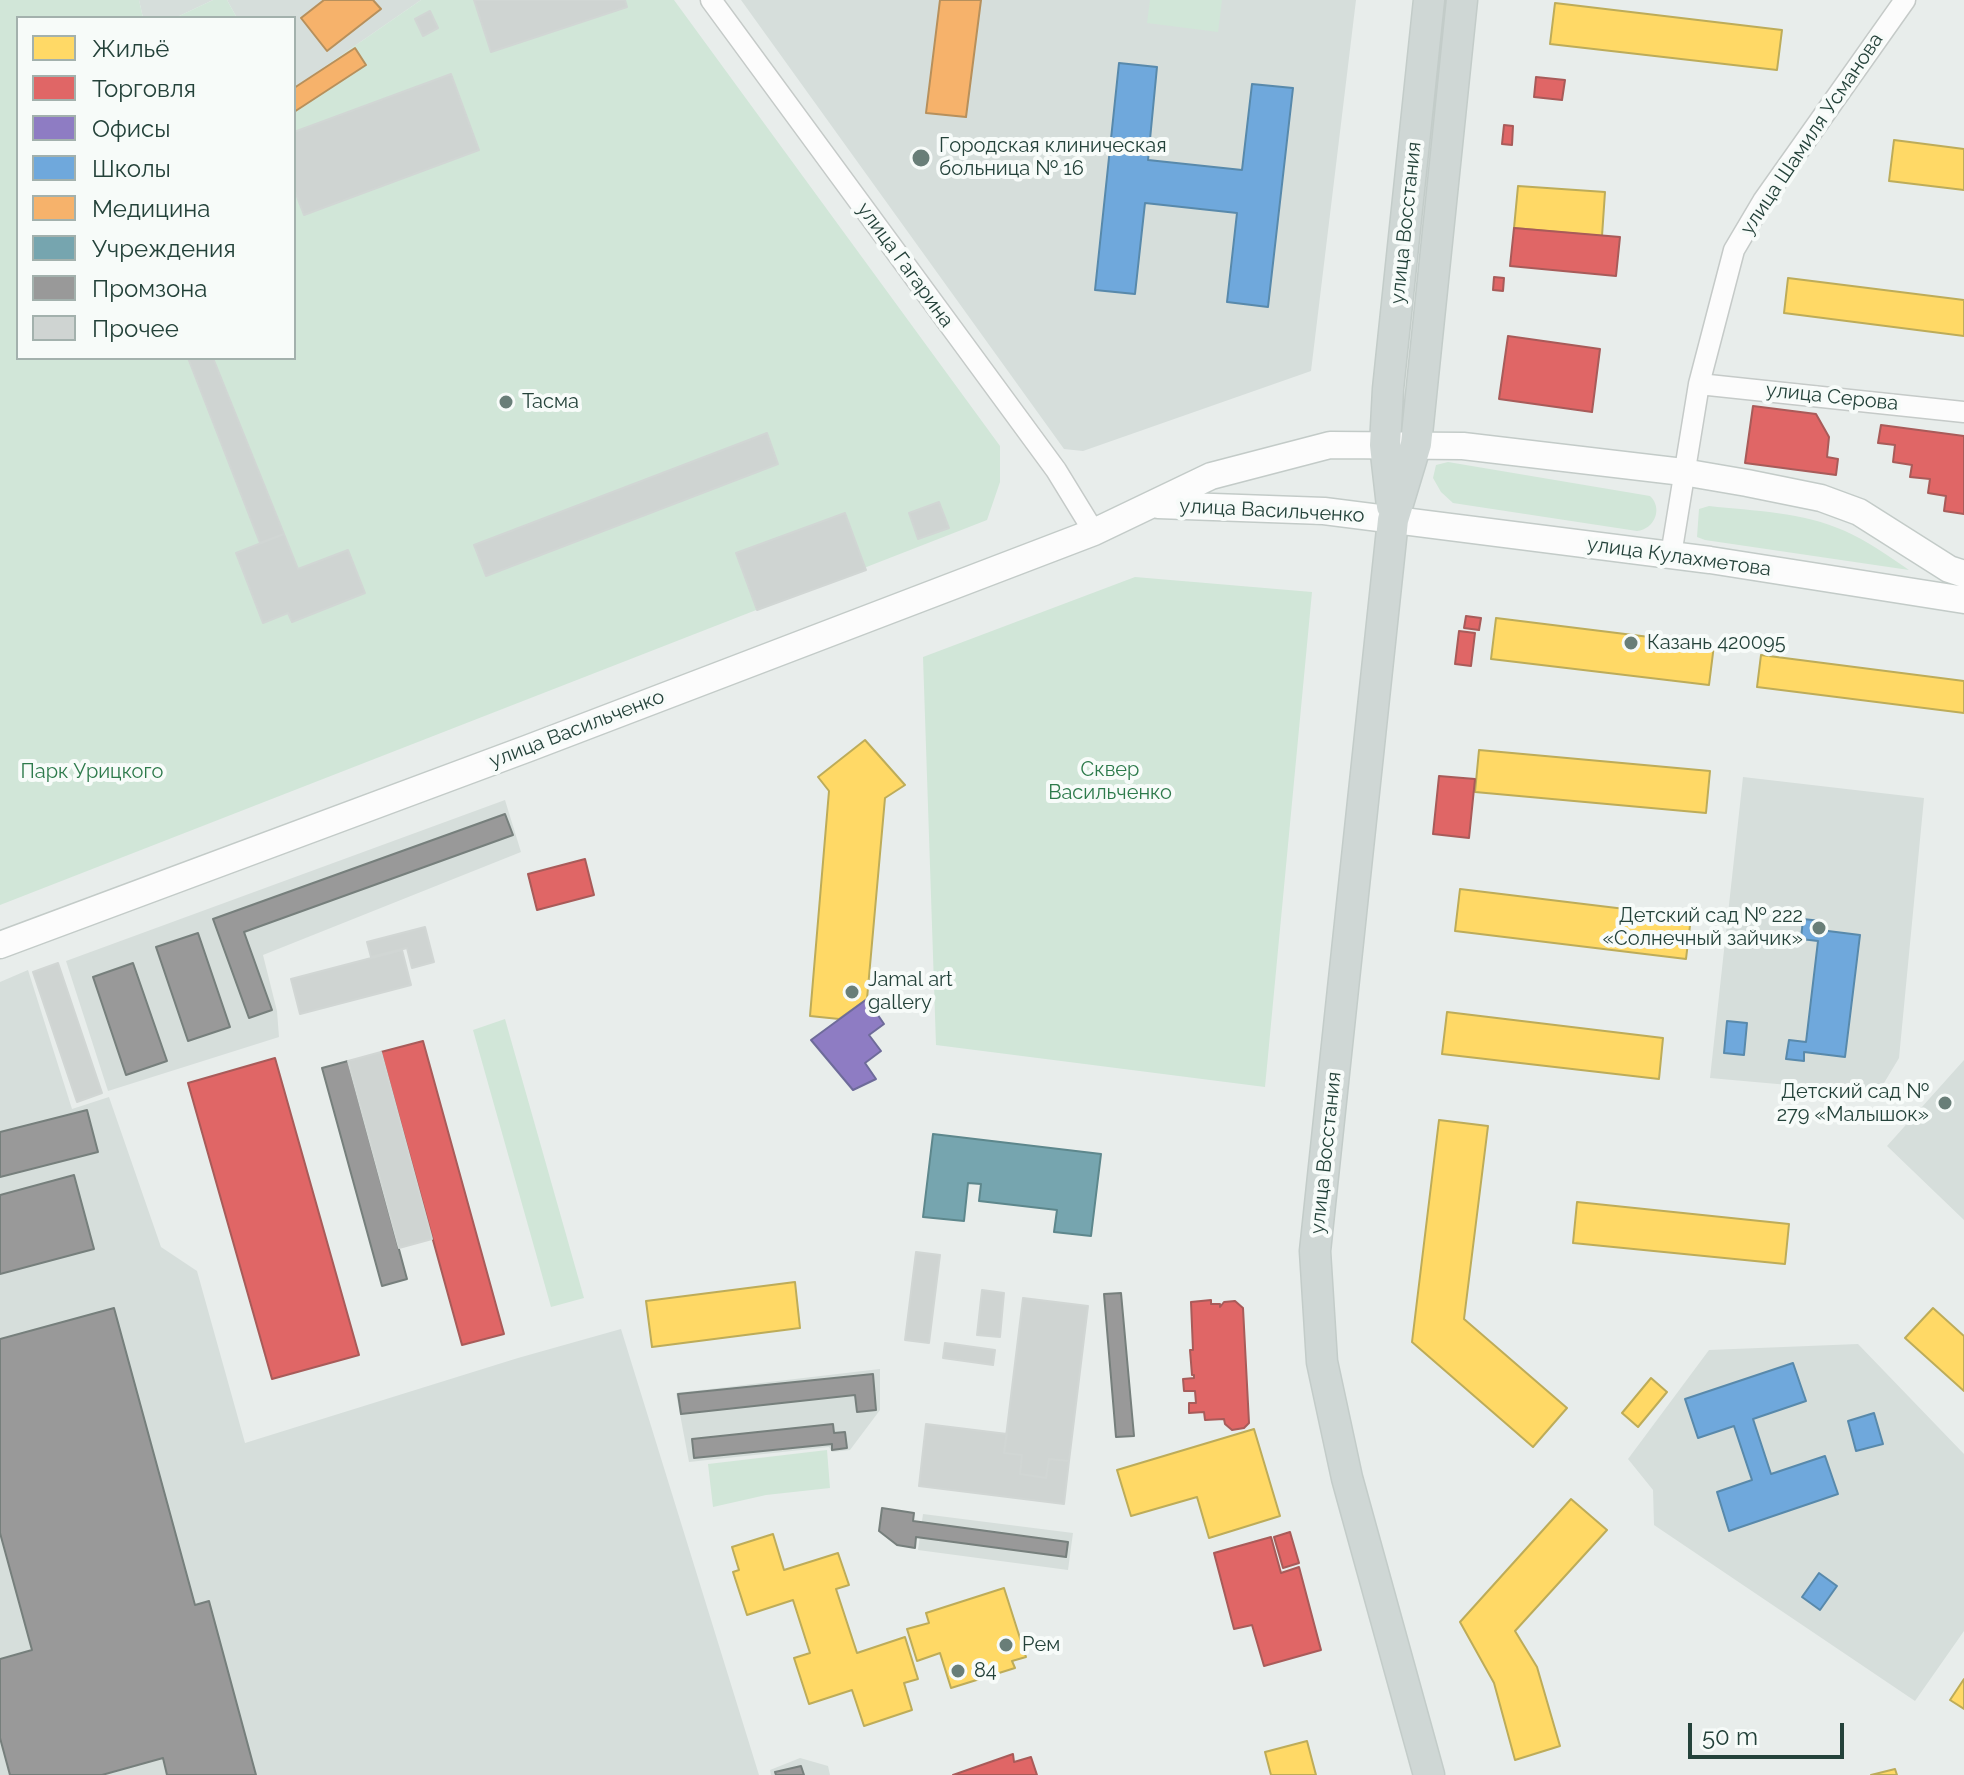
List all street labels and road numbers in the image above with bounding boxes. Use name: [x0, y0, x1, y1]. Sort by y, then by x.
street label: улица Шамиля Усманова: [1736, 29, 1888, 239]
street label: улица Восстания: [1386, 141, 1426, 305]
street label: улица Гагарина: [852, 198, 958, 332]
street label: улица Серова: [1765, 378, 1899, 416]
street label: улица Васильченко: [1179, 494, 1365, 528]
street label: улица Кулахметова: [1585, 532, 1773, 582]
street label: улица Васильченко: [486, 685, 668, 773]
street label: улица Восстания: [1306, 1071, 1346, 1235]

